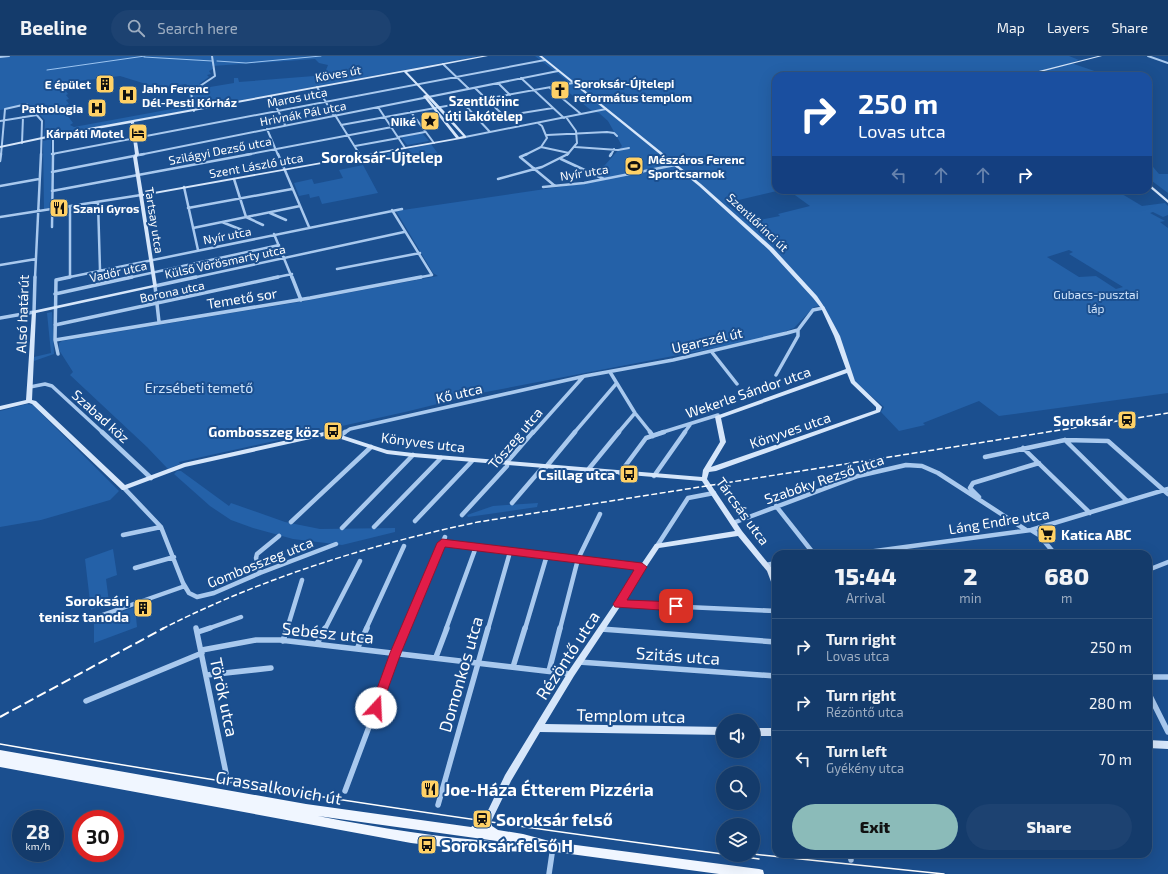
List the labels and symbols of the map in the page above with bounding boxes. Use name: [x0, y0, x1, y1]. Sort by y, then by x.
street label: Köves út: [314, 62, 363, 84]
building icon: E épület: [94, 73, 116, 95]
place label: Soroksár-Újtelepi református templom: [574, 76, 692, 104]
place label: E épület: [45, 77, 91, 91]
church icon: Soroksár-Újtelepi református templom: [549, 79, 571, 101]
place label: Jahn Ferenc Dél-Pesti Kórház: [142, 81, 237, 109]
hospital icon: Jahn Ferenc Dél-Pesti Kórház: [117, 84, 139, 106]
street label: Maros utca: [266, 84, 328, 110]
district label: Szentlőrinc úti lakótelep: [445, 93, 523, 124]
hospital icon: Pathologia: [86, 97, 108, 119]
street label: Hrivnák Pál utca: [259, 98, 347, 128]
place label: Pathologia: [21, 101, 83, 115]
place icon: Niké: [419, 110, 441, 132]
place label: Niké: [391, 114, 416, 128]
hotel icon: Kárpáti Motel: [127, 122, 149, 144]
place label: Kárpáti Motel: [46, 126, 124, 140]
street label: Szilágyi Dezső utca: [167, 133, 273, 167]
district label: Soroksár-Újtelep: [321, 148, 443, 166]
street label: Szent László utca: [208, 150, 304, 180]
place label: Mészáros Ferenc Sportcsarnok: [648, 152, 745, 180]
sports icon: Mészáros Ferenc Sportcsarnok: [623, 155, 645, 177]
street label: Nyír utca: [559, 161, 609, 183]
street label: Tartsay utca: [143, 186, 167, 254]
street label: Szentlőrinci út: [724, 190, 792, 254]
restaurant icon: Szani Gyros: [48, 197, 70, 219]
place label: Szani Gyros: [73, 201, 139, 216]
street label: Nyír utca: [202, 223, 252, 247]
street label: Külső Vörösmarty utca: [163, 241, 287, 281]
street label: Vadőr utca: [88, 258, 148, 284]
street label: Alsó határút: [12, 274, 32, 354]
street label: Borona utca: [138, 277, 206, 305]
street label: Temető sor: [206, 284, 279, 312]
park label: Gubacs-pusztai láp: [1053, 287, 1139, 315]
street label: Ugarszél út: [670, 324, 744, 356]
street label: Wekerle Sándor utca: [683, 363, 813, 421]
park label: Erzsébeti temető: [145, 379, 253, 396]
street label: Kő utca: [434, 379, 484, 407]
street label: Szabad köz: [69, 386, 133, 446]
street label: Tószeg utca: [484, 404, 546, 472]
street label: Könyves utca: [747, 408, 833, 452]
station icon: Soroksár: [1116, 409, 1138, 431]
place label: Soroksár: [1053, 412, 1113, 429]
bus stop icon: Gombosszeg köz: [322, 420, 344, 442]
place label: Gombosszeg köz: [208, 423, 319, 440]
street label: Könyves utca: [380, 428, 466, 456]
street label: Szabóky Rezső utca: [762, 451, 886, 507]
bus stop icon: Csillag utca: [618, 463, 640, 485]
place label: Csillag utca: [538, 466, 615, 483]
street label: Tárcsás utca: [713, 474, 773, 548]
street label: Láng Endre utca: [947, 505, 1051, 537]
supermarket icon: Katica ABC: [1036, 523, 1058, 545]
place label: Katica ABC: [1061, 526, 1132, 543]
street label: Gombosszeg utca: [205, 533, 315, 591]
pin: [659, 589, 693, 623]
place label: Soroksári tenisz tanoda: [39, 592, 129, 625]
building icon: Soroksári tenisz tanoda: [132, 597, 154, 619]
street label: Rézöntő utca: [531, 607, 603, 703]
street label: Domonkos utca: [434, 614, 486, 734]
street label: Sebész utca: [281, 617, 375, 647]
street label: Szitás utca: [635, 642, 721, 668]
street label: Török utca: [207, 656, 243, 738]
position arrow: [355, 687, 397, 729]
street label: Templom utca: [576, 704, 686, 727]
street label: Grassalkovich út: [214, 766, 344, 808]
restaurant icon: Joe-Háza Étterem Pizzéria: [419, 778, 441, 800]
place label: Joe-Háza Étterem Pizzéria: [444, 779, 654, 799]
station icon: Soroksár felső: [471, 808, 493, 830]
place label: Soroksár felső: [496, 809, 613, 829]
speed limit sign: 30: [72, 810, 124, 862]
bus stop icon: Soroksár felső H: [416, 834, 438, 856]
place label: Soroksár felső H: [441, 835, 573, 855]

